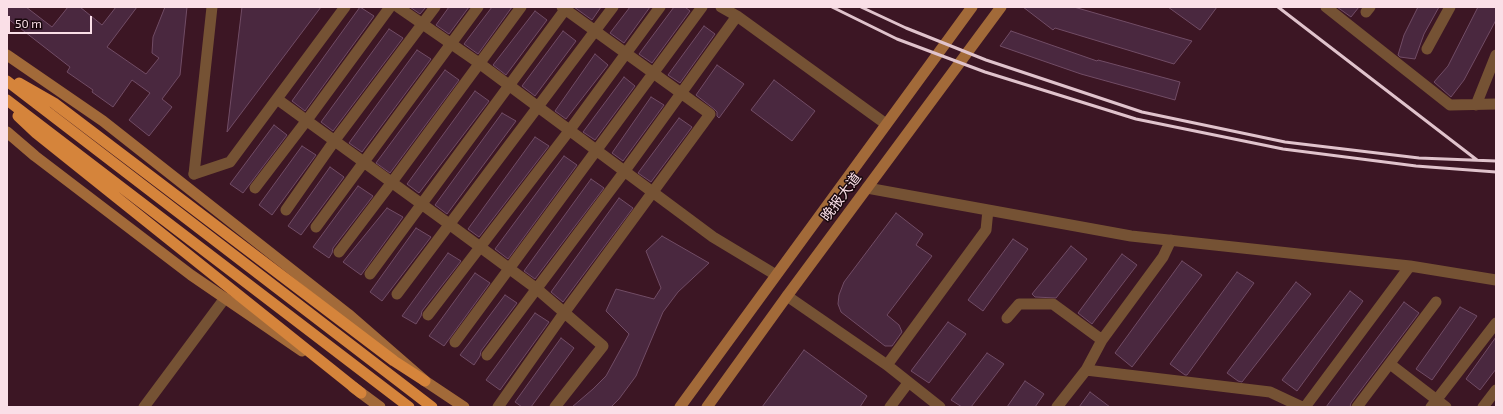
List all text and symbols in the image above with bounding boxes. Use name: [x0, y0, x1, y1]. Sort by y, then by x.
scale bar: [10, 8, 94, 34]
text: 50 m: [15, 16, 42, 30]
street label: 晚报大道: [817, 170, 865, 224]

